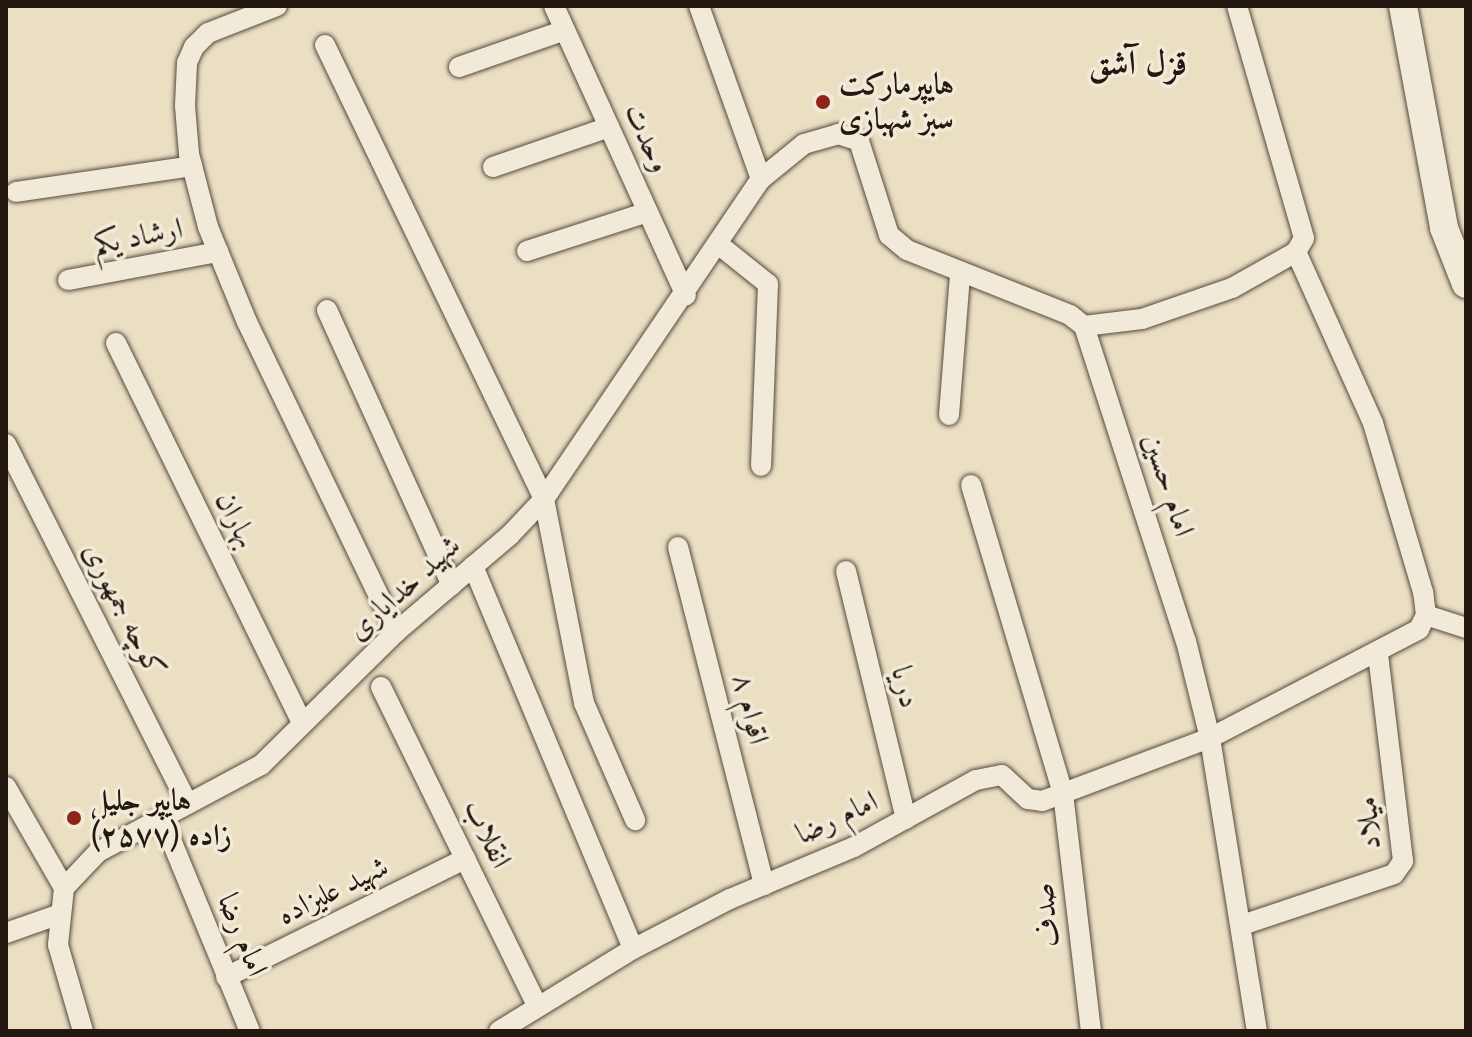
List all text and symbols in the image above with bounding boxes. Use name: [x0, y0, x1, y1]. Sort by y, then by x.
district label: قزل آشق: [1089, 44, 1187, 84]
place label: هایپرمارکت سبز شهبازی: [839, 67, 954, 138]
marker: هایپرمارکت سبز شهبازی: [814, 93, 832, 111]
street label: وحدت: [615, 98, 679, 178]
street label: ارشاد یکم: [90, 211, 186, 263]
street label: امام حسین: [1134, 429, 1202, 541]
street label: بهاران: [207, 486, 265, 554]
street label: شهید خدایاری: [340, 528, 468, 648]
street label: کوچه جمهوری: [75, 537, 173, 683]
street label: دریا: [882, 662, 928, 712]
street label: اقوام ۸: [724, 670, 776, 748]
place label: هایپر جلیل زاده (۲۵۷۷): [90, 783, 232, 854]
street label: امام رضا: [790, 783, 884, 853]
street label: انقلاب: [455, 794, 519, 874]
street label: میلاد: [1349, 795, 1389, 851]
marker: هایپر جلیل زاده (۲۵۷۷): [65, 809, 83, 827]
street label: شهید علیزاده: [272, 849, 394, 933]
street label: صدف: [1025, 881, 1069, 949]
street label: امام رضا: [209, 888, 275, 982]

